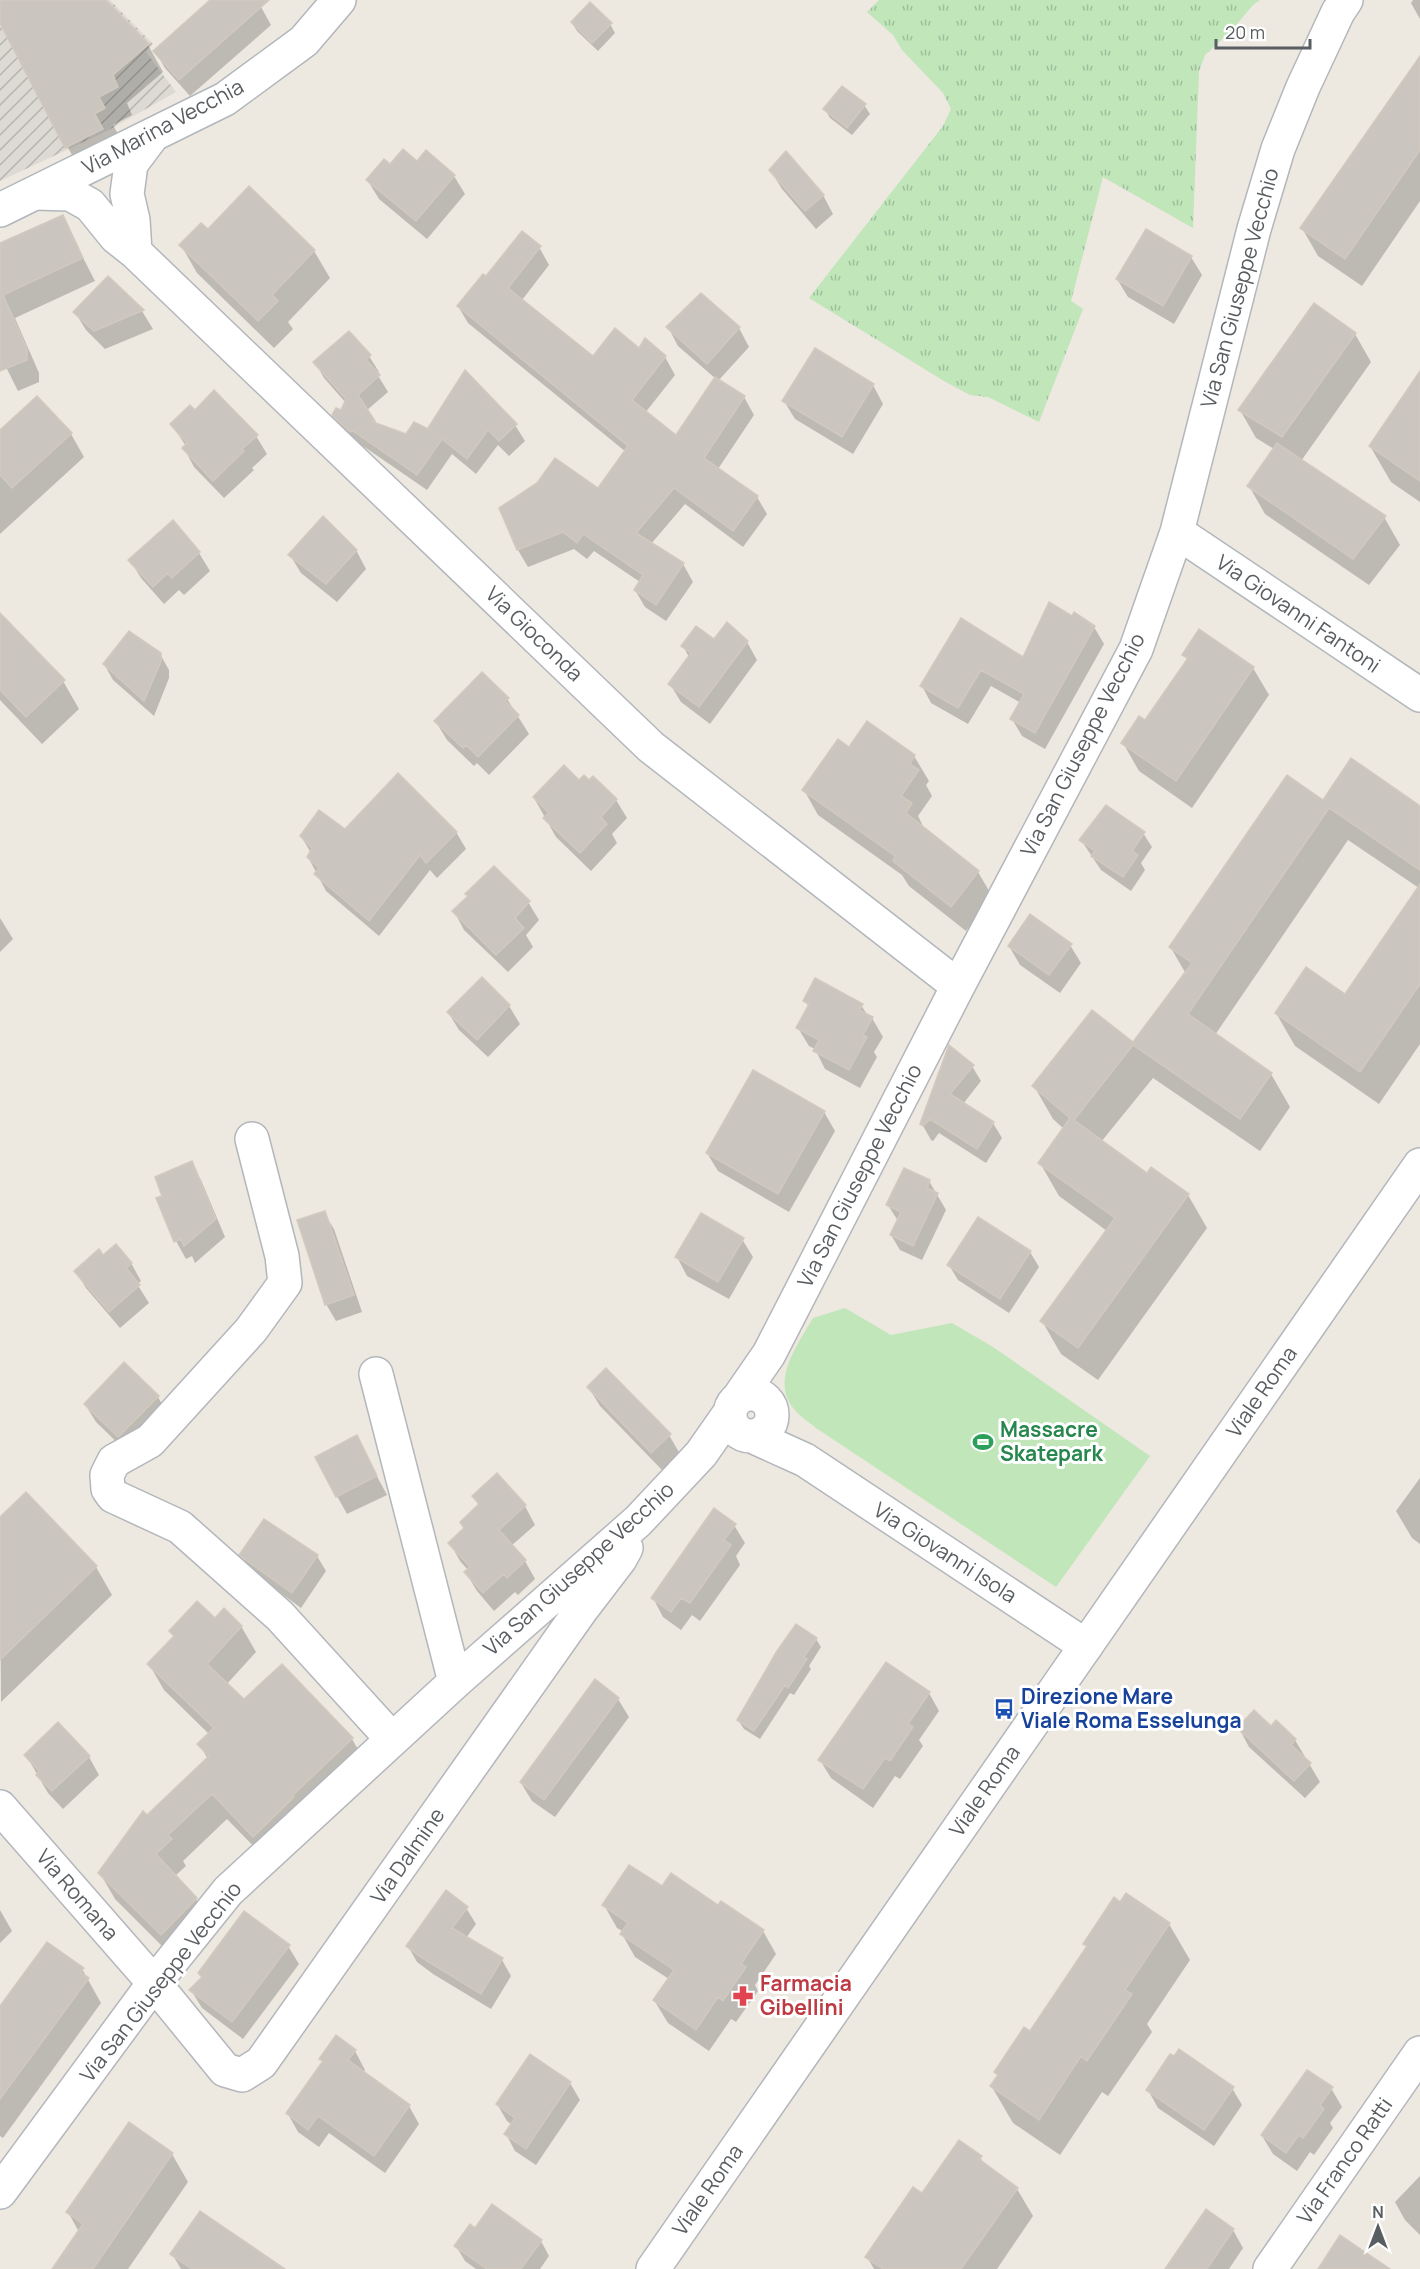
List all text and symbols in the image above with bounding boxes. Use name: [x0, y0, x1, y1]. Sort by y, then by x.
scale bar: [1216, 12, 1310, 50]
text: 20 m: [1225, 20, 1265, 44]
street label: Via Marina Vecchia: [77, 72, 248, 180]
street label: Via San Giuseppe Vecchio: [1194, 165, 1285, 411]
street label: Via Giovanni Fantoni: [1211, 548, 1386, 679]
street label: Via Gioconda: [480, 580, 590, 687]
street label: Via San Giuseppe Vecchio: [1014, 628, 1151, 861]
street label: Via San Giuseppe Vecchio: [791, 1059, 928, 1292]
street label: Viale Roma: [1220, 1340, 1303, 1443]
place label: Massacre Skatepark: [1000, 1415, 1103, 1467]
sports icon: Massacre Skatepark: [971, 1430, 995, 1454]
street label: Via San Giuseppe Vecchio: [477, 1475, 680, 1661]
street label: Via Giovanni Isola: [869, 1495, 1023, 1609]
place label: Direzione Mare Viale Roma Esselunga: [1021, 1682, 1242, 1734]
bus stop icon: Direzione Mare Viale Roma Esselunga: [992, 1697, 1016, 1721]
street label: Viale Roma: [943, 1739, 1026, 1842]
street label: Via Dalmine: [364, 1802, 451, 1909]
street label: Via Romana: [30, 1843, 125, 1946]
street label: Via San Giuseppe Vecchio: [73, 1875, 247, 2087]
place label: Farmacia Gibellini: [760, 1969, 852, 2021]
pharmacy icon: Farmacia Gibellini: [731, 1984, 755, 2008]
street label: Via Franco Ratti: [1290, 2092, 1398, 2229]
street label: Viale Roma: [666, 2138, 749, 2241]
north arrow: [1348, 2197, 1408, 2257]
text: N: [1372, 2201, 1384, 2223]

